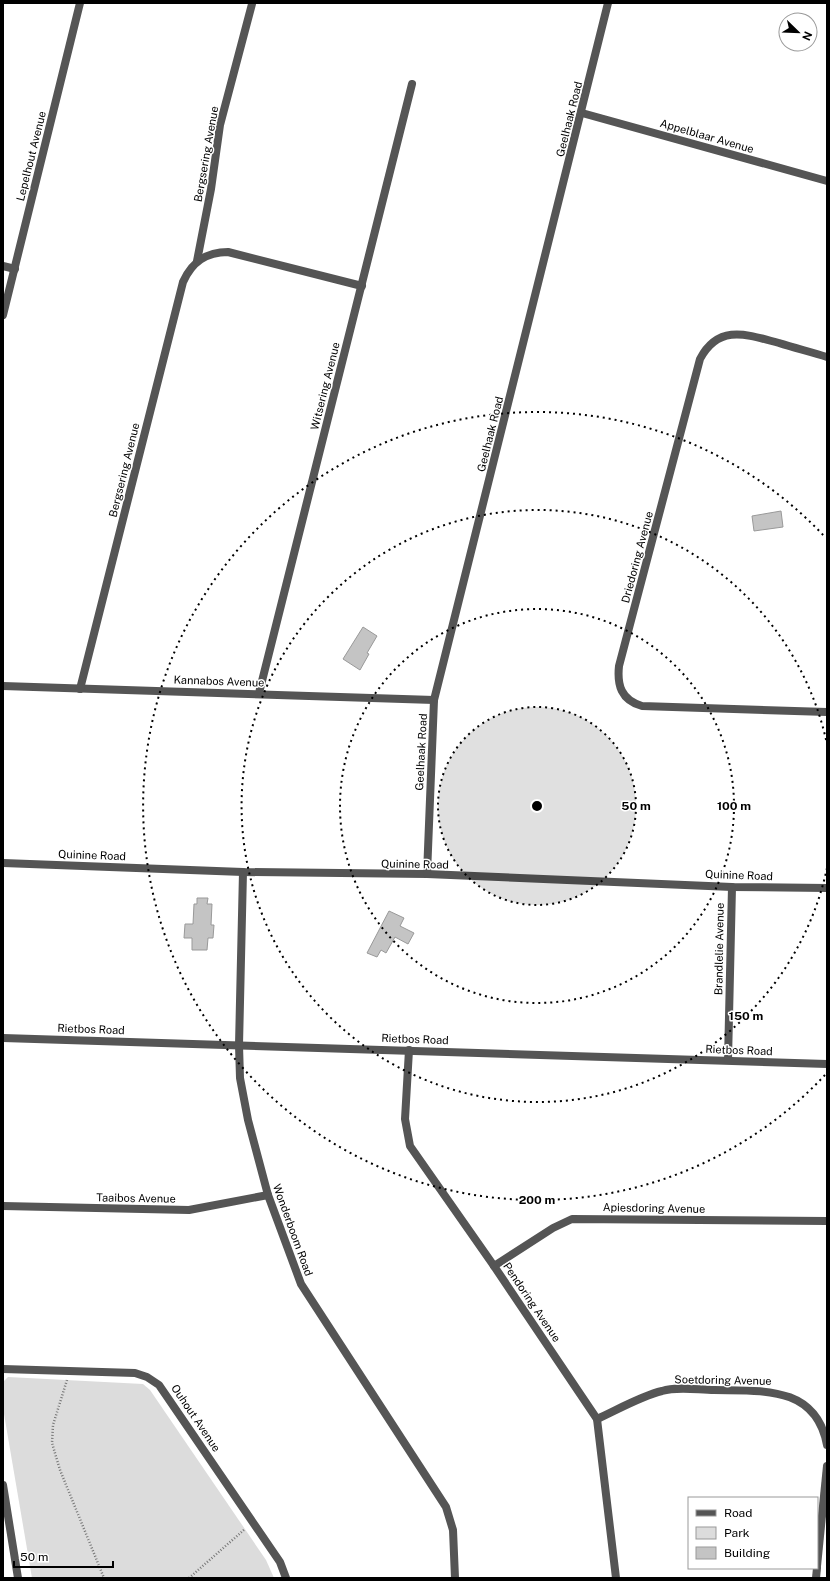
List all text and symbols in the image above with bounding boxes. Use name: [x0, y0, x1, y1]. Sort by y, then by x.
north arrow: [778, 12, 818, 52]
text: N: [800, 30, 814, 42]
street label: Geelhaak Road: [554, 80, 584, 158]
street label: Bergsering Avenue: [192, 105, 220, 203]
street label: Lepelhout Avenue: [14, 110, 48, 202]
street label: Appelblaar Avenue: [659, 117, 755, 155]
street label: Witsering Avenue: [308, 341, 342, 431]
street label: Geelhaak Road: [475, 395, 505, 473]
street label: Bergsering Avenue: [106, 422, 142, 518]
street label: Driedoring Avenue: [619, 510, 655, 604]
street label: Kannabos Avenue: [173, 673, 265, 689]
street label: Geelhaak Road: [413, 713, 429, 791]
centre of rings: [530, 799, 544, 813]
text: 50 m: [621, 799, 651, 813]
text: 100 m: [717, 799, 751, 813]
street label: Quinine Road: [58, 848, 126, 862]
street label: Quinine Road: [381, 857, 449, 871]
street label: Quinine Road: [705, 868, 773, 882]
street label: Brandlelie Avenue: [712, 903, 726, 995]
text: 150 m: [729, 1009, 763, 1023]
street label: Rietbos Road: [57, 1022, 125, 1036]
street label: Rietbos Road: [381, 1032, 449, 1046]
street label: Rietbos Road: [705, 1043, 773, 1057]
street label: Wonderboom Road: [271, 1182, 315, 1278]
street label: Taaibos Avenue: [96, 1191, 176, 1205]
text: 200 m: [519, 1193, 555, 1207]
street label: Apiesdoring Avenue: [603, 1201, 705, 1215]
street label: Pendoring Avenue: [501, 1260, 563, 1344]
street label: Soetdoring Avenue: [674, 1373, 772, 1387]
street label: Ouhout Avenue: [169, 1382, 223, 1454]
legend: [688, 1497, 818, 1569]
text: Road: [724, 1506, 752, 1520]
text: Park: [724, 1526, 750, 1540]
scale bar: [14, 1543, 113, 1569]
text: Building: [724, 1546, 770, 1560]
text: 50 m: [20, 1550, 48, 1564]

